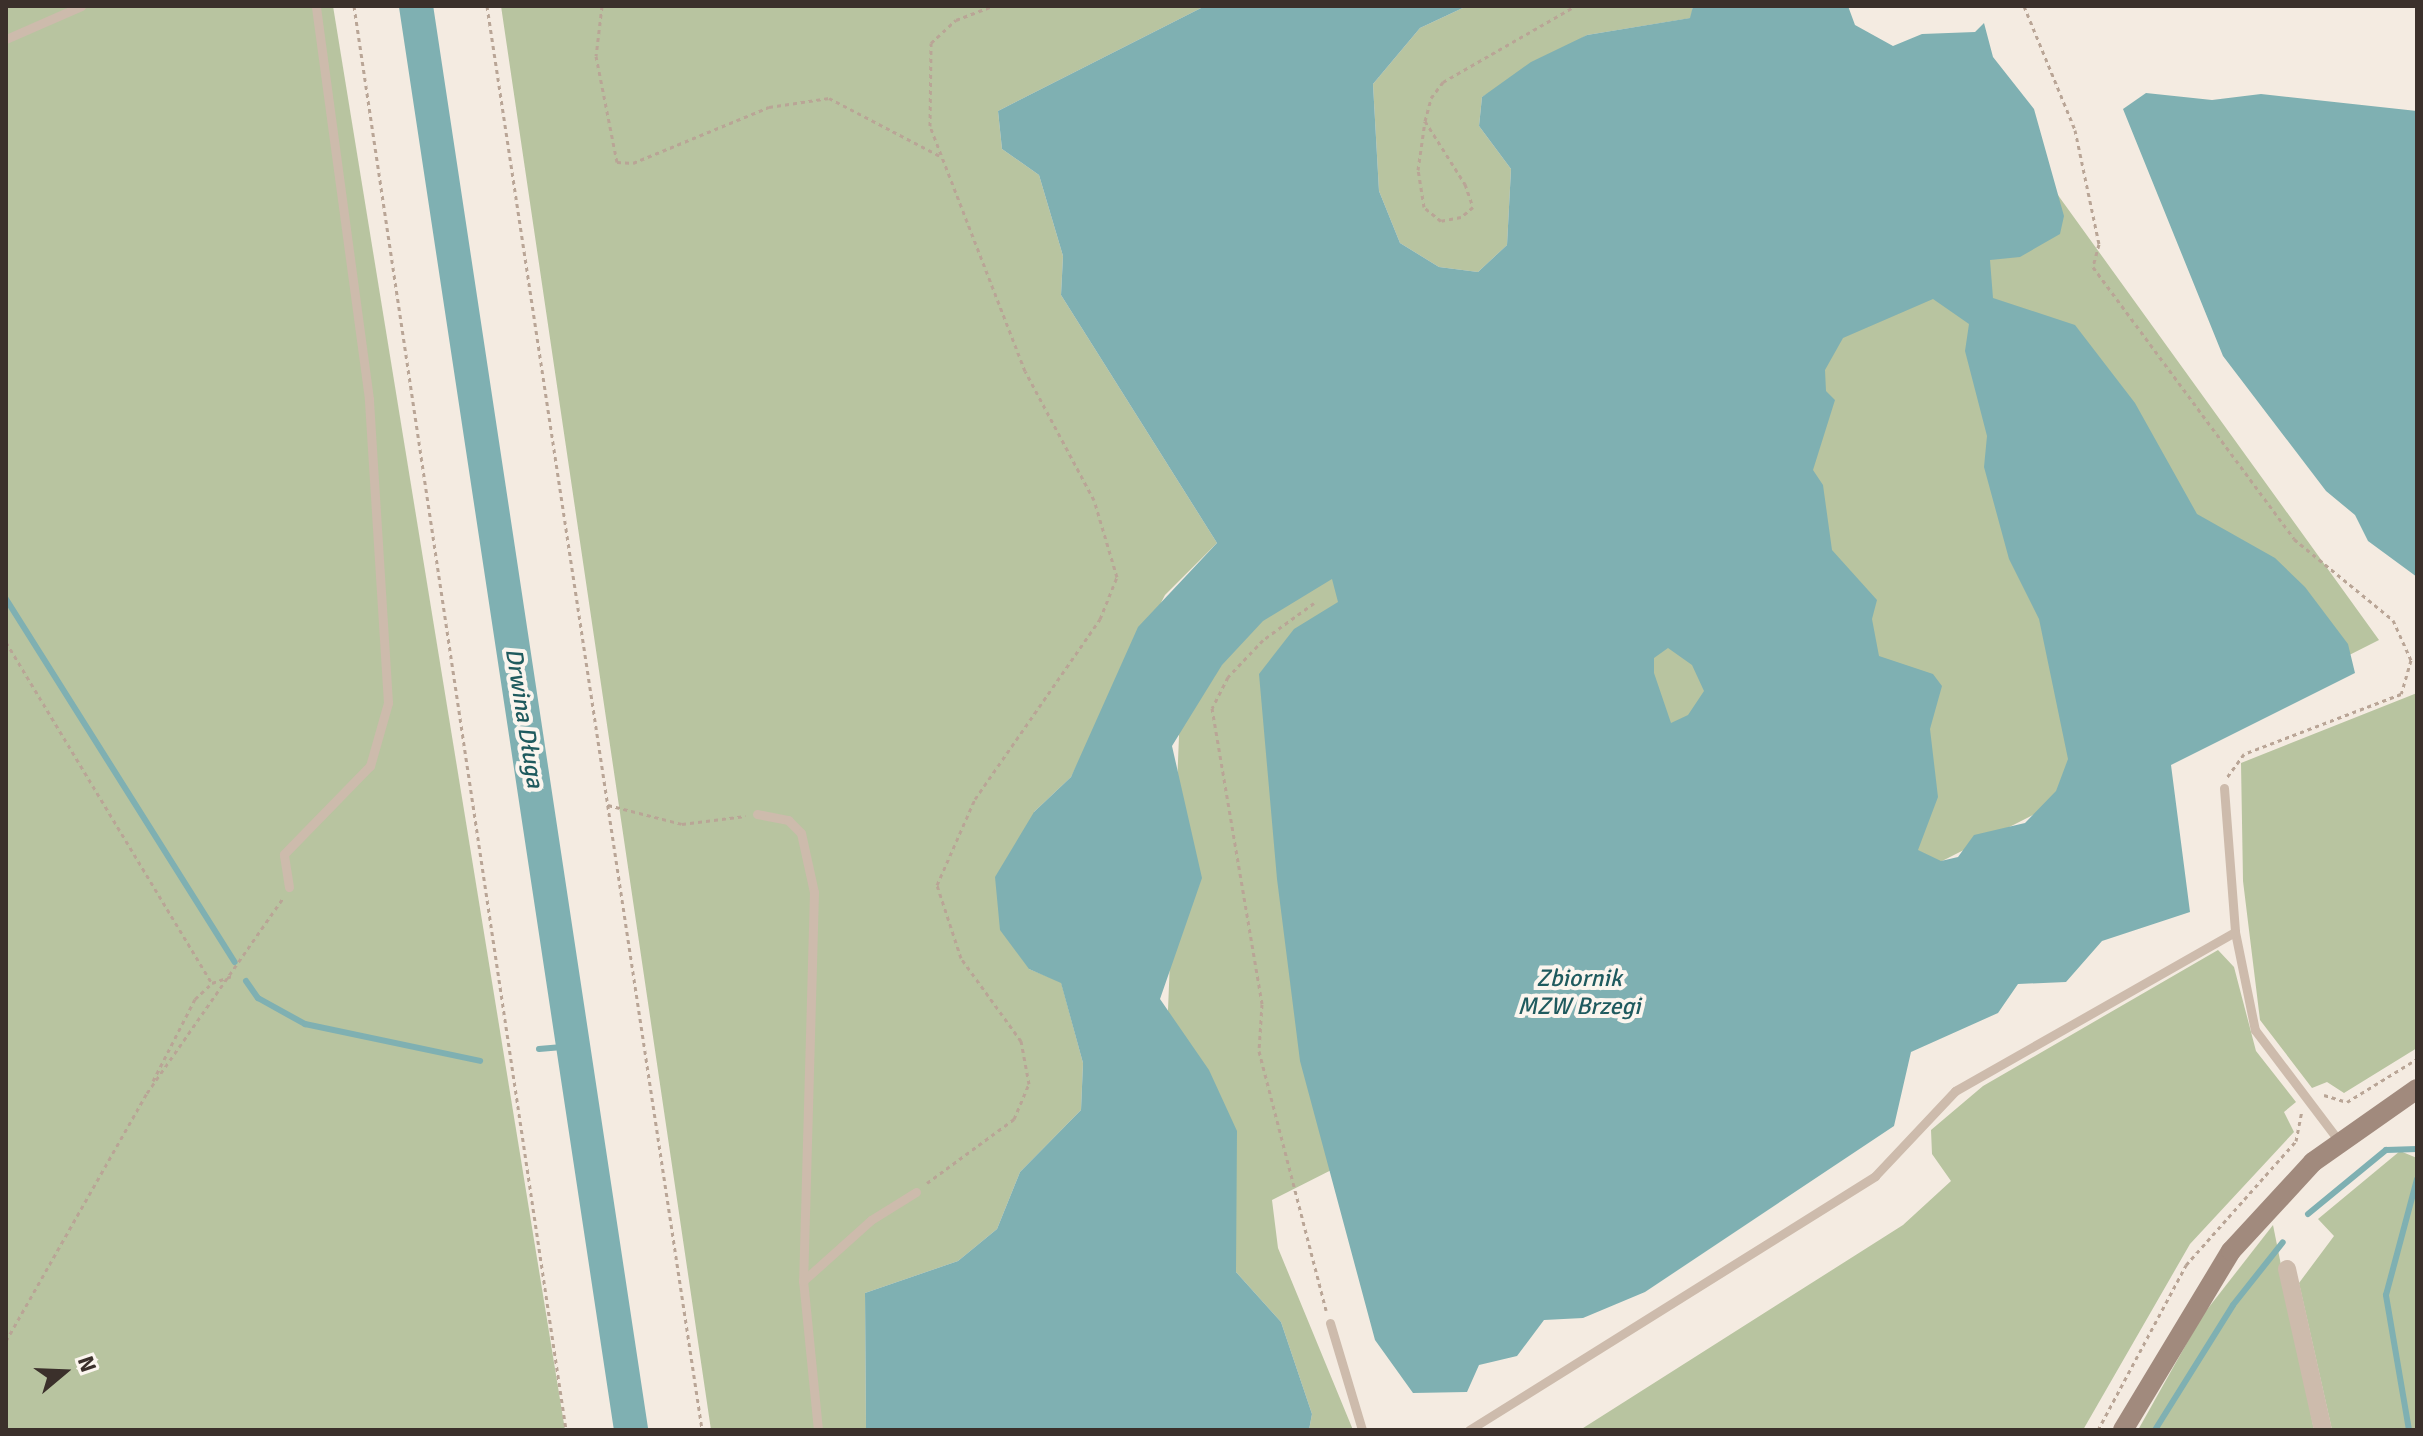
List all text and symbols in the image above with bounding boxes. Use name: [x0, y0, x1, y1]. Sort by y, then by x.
water label: Drwina Długa: [499, 646, 549, 790]
water label: Zbiornik MZW Brzegi: [1517, 965, 1641, 1021]
north arrow: [24, 1332, 104, 1412]
text: N: [72, 1352, 102, 1376]

